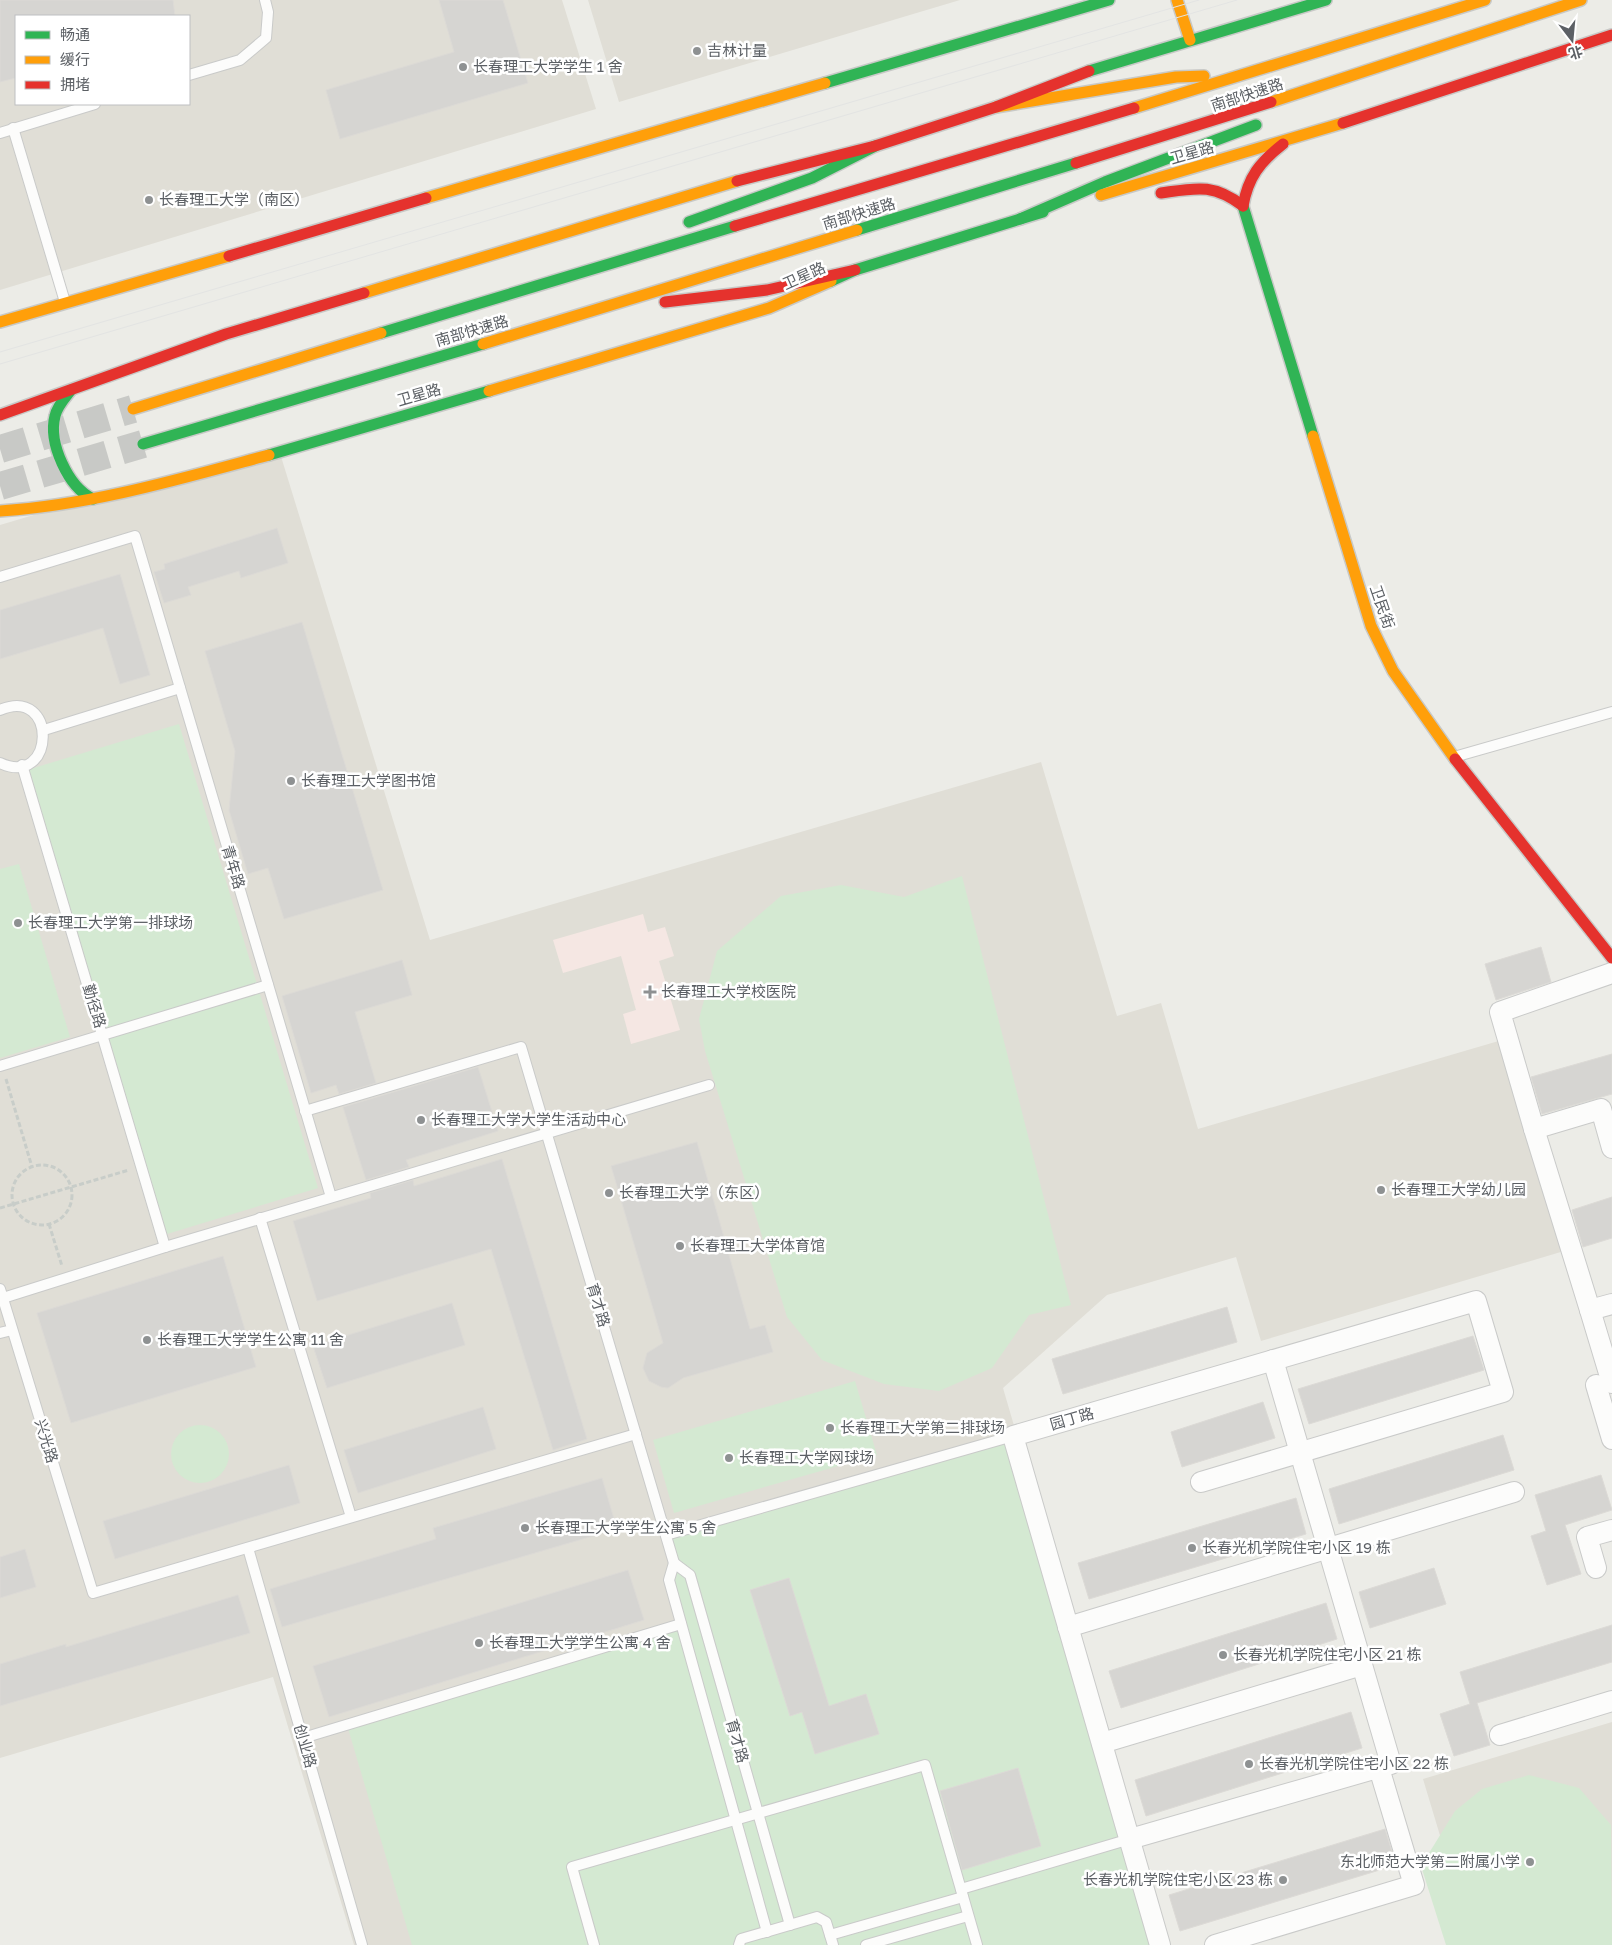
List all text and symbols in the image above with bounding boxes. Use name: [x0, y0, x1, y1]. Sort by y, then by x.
legend: [15, 15, 190, 105]
north arrow: [1547, 15, 1597, 65]
text: 畅通: [60, 25, 90, 43]
place label: 吉林计量: [707, 41, 767, 59]
text: 北: [1567, 43, 1585, 63]
marker: 吉林计量: [691, 45, 703, 57]
text: 缓行: [60, 50, 90, 68]
place label: 长春理工大学学生 1 舍: [473, 57, 623, 75]
marker: 长春理工大学学生 1 舍: [457, 61, 469, 73]
street label: 南部快速路: [1208, 74, 1285, 114]
text: 拥堵: [60, 75, 90, 93]
street label: 卫星路: [1168, 137, 1216, 167]
place label: 长春理工大学（南区）: [159, 190, 309, 208]
street label: 南部快速路: [820, 193, 897, 233]
marker: 长春理工大学（南区）: [143, 194, 155, 206]
street label: 卫星路: [779, 258, 828, 292]
street label: 南部快速路: [433, 311, 510, 349]
street label: 卫星路: [395, 379, 443, 409]
street label: 卫民街: [1367, 582, 1399, 631]
place label: 长春理工大学图书馆: [301, 771, 436, 789]
marker: 长春理工大学图书馆: [285, 775, 297, 787]
street label: 青年路: [219, 843, 249, 891]
place label: 长春理工大学第一排球场: [28, 913, 193, 931]
marker: 长春理工大学第一排球场: [12, 917, 24, 929]
street label: 勤径路: [80, 982, 110, 1030]
place label: 长春理工大学校医院: [661, 982, 796, 1000]
marker: 长春理工大学校医院: [643, 985, 657, 999]
place label: 长春理工大学大学生活动中心: [431, 1110, 626, 1128]
marker: 长春理工大学大学生活动中心: [415, 1114, 427, 1126]
place label: 长春理工大学幼儿园: [1391, 1180, 1526, 1198]
place label: 长春理工大学（东区）: [619, 1183, 769, 1201]
marker: 长春理工大学幼儿园: [1375, 1184, 1387, 1196]
marker: 长春理工大学（东区）: [603, 1187, 615, 1199]
place label: 长春理工大学体育馆: [690, 1236, 825, 1254]
marker: 长春理工大学体育馆: [674, 1240, 686, 1252]
street label: 育才路: [584, 1281, 614, 1329]
place label: 长春理工大学学生公寓 11 舍: [157, 1330, 344, 1348]
marker: 长春理工大学学生公寓 11 舍: [141, 1334, 153, 1346]
street label: 园丁路: [1048, 1403, 1096, 1433]
street label: 兴光路: [32, 1417, 62, 1465]
place label: 长春理工大学第二排球场: [840, 1418, 1005, 1436]
marker: 长春理工大学第二排球场: [824, 1422, 836, 1434]
place label: 长春理工大学网球场: [739, 1448, 874, 1466]
marker: 长春理工大学网球场: [723, 1452, 735, 1464]
place label: 长春理工大学学生公寓 5 舍: [535, 1518, 716, 1536]
marker: 长春理工大学学生公寓 5 舍: [519, 1522, 531, 1534]
place label: 长春光机学院住宅小区 19 栋: [1202, 1538, 1391, 1556]
marker: 长春光机学院住宅小区 19 栋: [1186, 1542, 1198, 1554]
place label: 长春理工大学学生公寓 4 舍: [489, 1633, 671, 1651]
marker: 长春理工大学学生公寓 4 舍: [473, 1637, 485, 1649]
place label: 长春光机学院住宅小区 21 栋: [1233, 1645, 1421, 1663]
marker: 长春光机学院住宅小区 21 栋: [1217, 1649, 1229, 1661]
street label: 育才路: [723, 1717, 753, 1765]
street label: 创业路: [291, 1722, 321, 1770]
place label: 长春光机学院住宅小区 22 栋: [1259, 1754, 1449, 1772]
marker: 长春光机学院住宅小区 22 栋: [1243, 1758, 1255, 1770]
place label: 东北师范大学第二附属小学: [1340, 1852, 1520, 1870]
marker: 东北师范大学第二附属小学: [1524, 1856, 1536, 1868]
place label: 长春光机学院住宅小区 23 栋: [1083, 1870, 1273, 1888]
marker: 长春光机学院住宅小区 23 栋: [1277, 1874, 1289, 1886]

